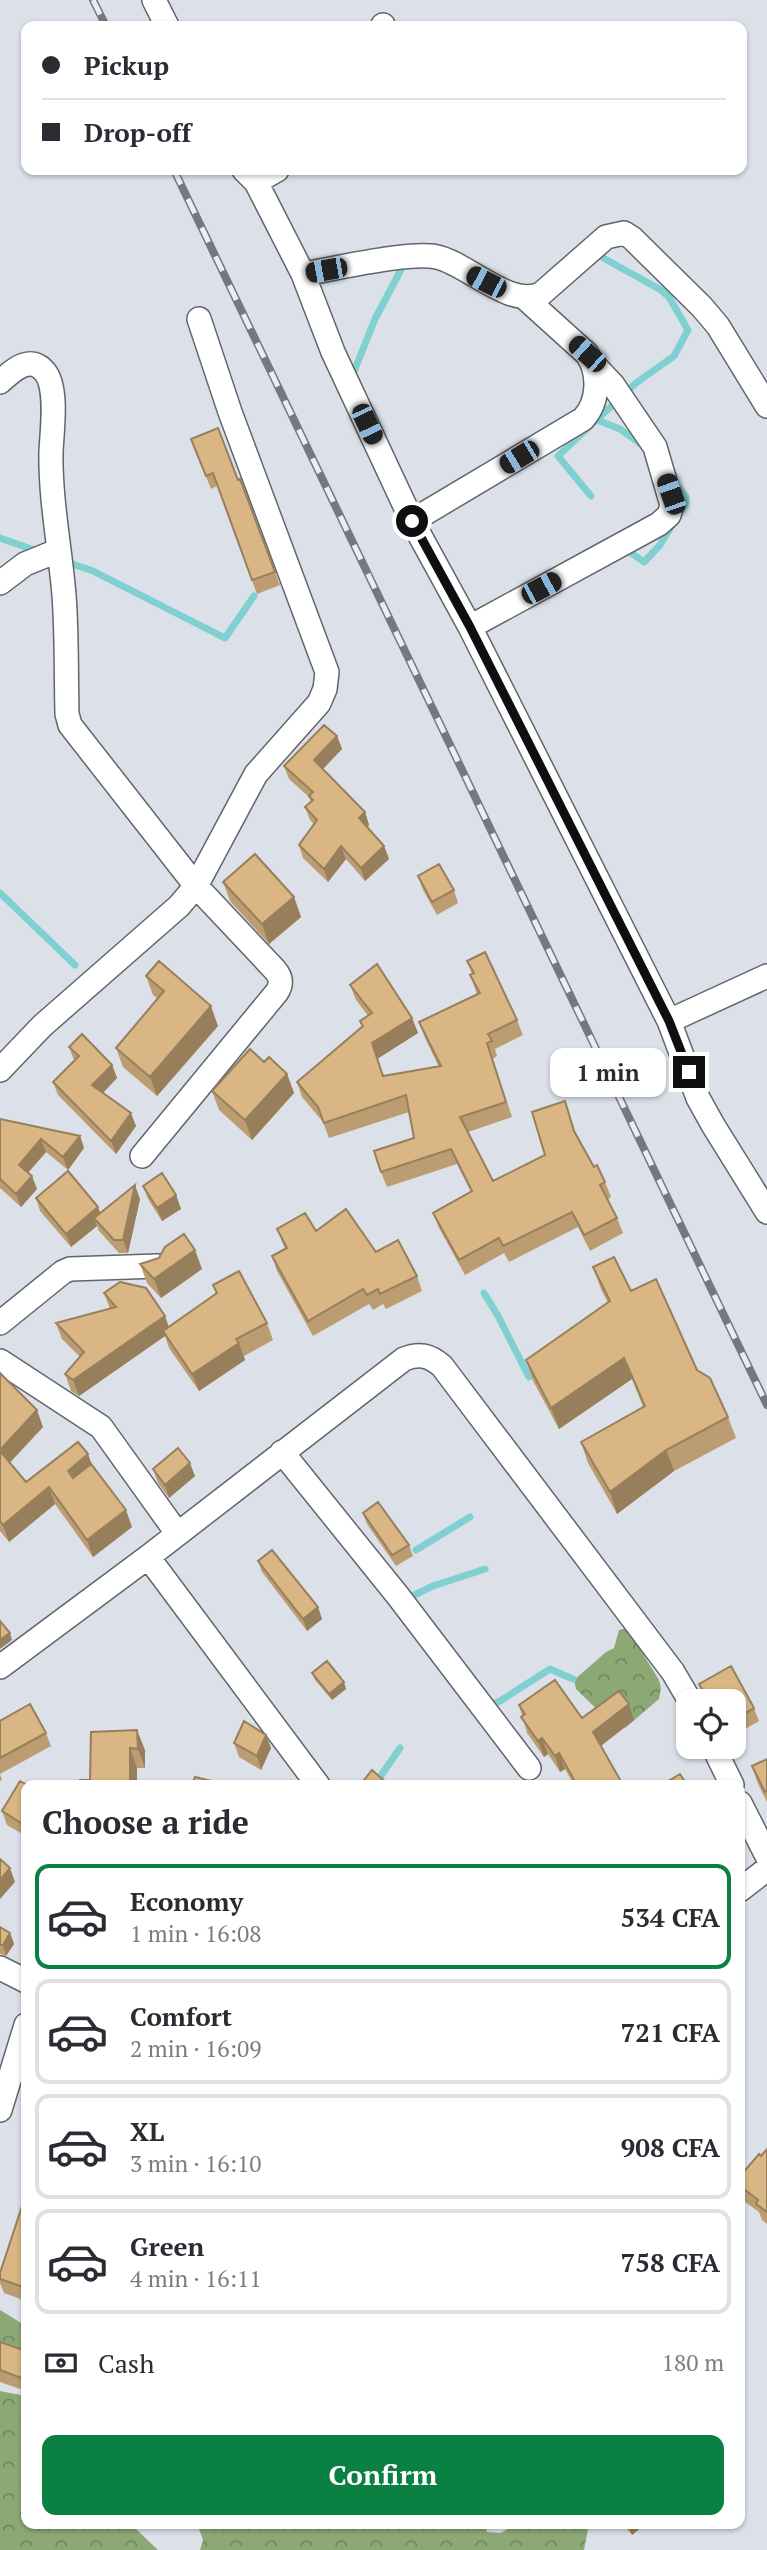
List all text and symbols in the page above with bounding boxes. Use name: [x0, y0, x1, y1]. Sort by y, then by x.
text: Pickup: [84, 48, 169, 82]
text: Drop-off: [84, 115, 191, 149]
car: [304, 256, 349, 284]
car: [463, 263, 510, 301]
car: [565, 332, 610, 376]
car: [349, 401, 386, 447]
car: [496, 437, 543, 477]
car: [655, 471, 688, 517]
route start: [396, 505, 428, 537]
car: [518, 569, 565, 607]
callout: 1 min: [549, 1048, 664, 1096]
route end: [673, 1056, 705, 1088]
text: 1 min: [577, 1057, 639, 1088]
map controls: [676, 1689, 746, 1759]
button: locate: [676, 1689, 746, 1759]
text: Choose a ride: [42, 1801, 249, 1843]
text: Economy: [130, 1884, 243, 1918]
icon: car: [46, 1885, 109, 1948]
text: 534 CFA: [621, 1900, 720, 1934]
text: 1 min · 16:08: [130, 1918, 262, 1949]
text: Comfort: [130, 1999, 232, 2033]
icon: car: [46, 2000, 109, 2063]
text: 721 CFA: [621, 2015, 720, 2049]
text: 2 min · 16:09: [130, 2033, 262, 2064]
text: XL: [130, 2114, 164, 2148]
icon: car: [46, 2115, 109, 2178]
text: 908 CFA: [621, 2130, 720, 2164]
text: 3 min · 16:10: [130, 2148, 262, 2179]
text: Green: [130, 2229, 204, 2263]
icon: car: [46, 2230, 109, 2293]
text: 758 CFA: [621, 2245, 720, 2279]
text: 4 min · 16:11: [130, 2263, 262, 2294]
icon: cash: [42, 2344, 80, 2382]
text: Cash: [98, 2346, 154, 2380]
text: 180 m: [662, 2347, 724, 2378]
button: Confirm: [42, 2435, 724, 2515]

